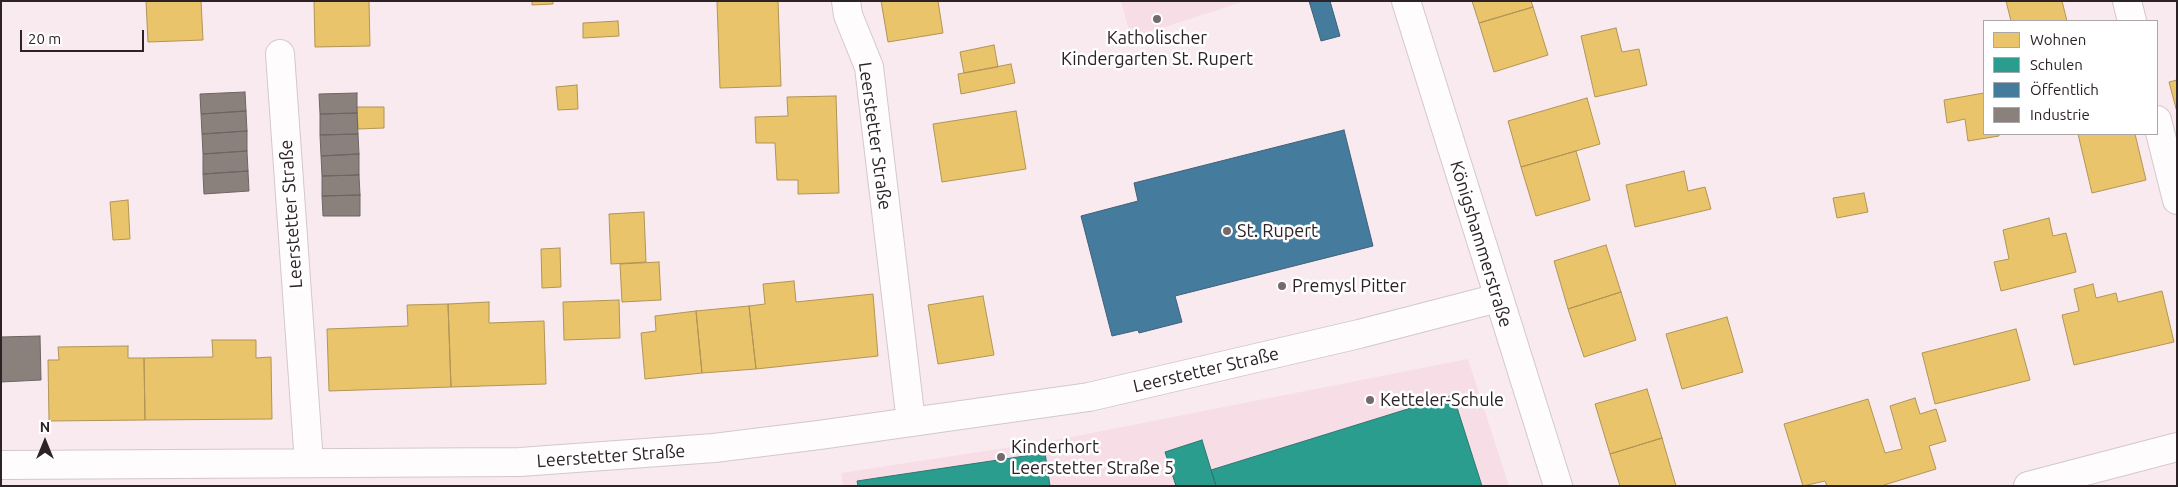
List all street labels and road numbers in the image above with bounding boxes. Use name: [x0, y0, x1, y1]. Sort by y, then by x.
street label: Leerstetter Straße: [854, 61, 896, 211]
street label: Leerstetter Straße: [275, 139, 307, 289]
street label: Königshammerstraße: [1445, 158, 1517, 330]
street label: Leerstetter Straße: [1131, 343, 1281, 397]
street label: Leerstetter Straße: [536, 440, 686, 472]

